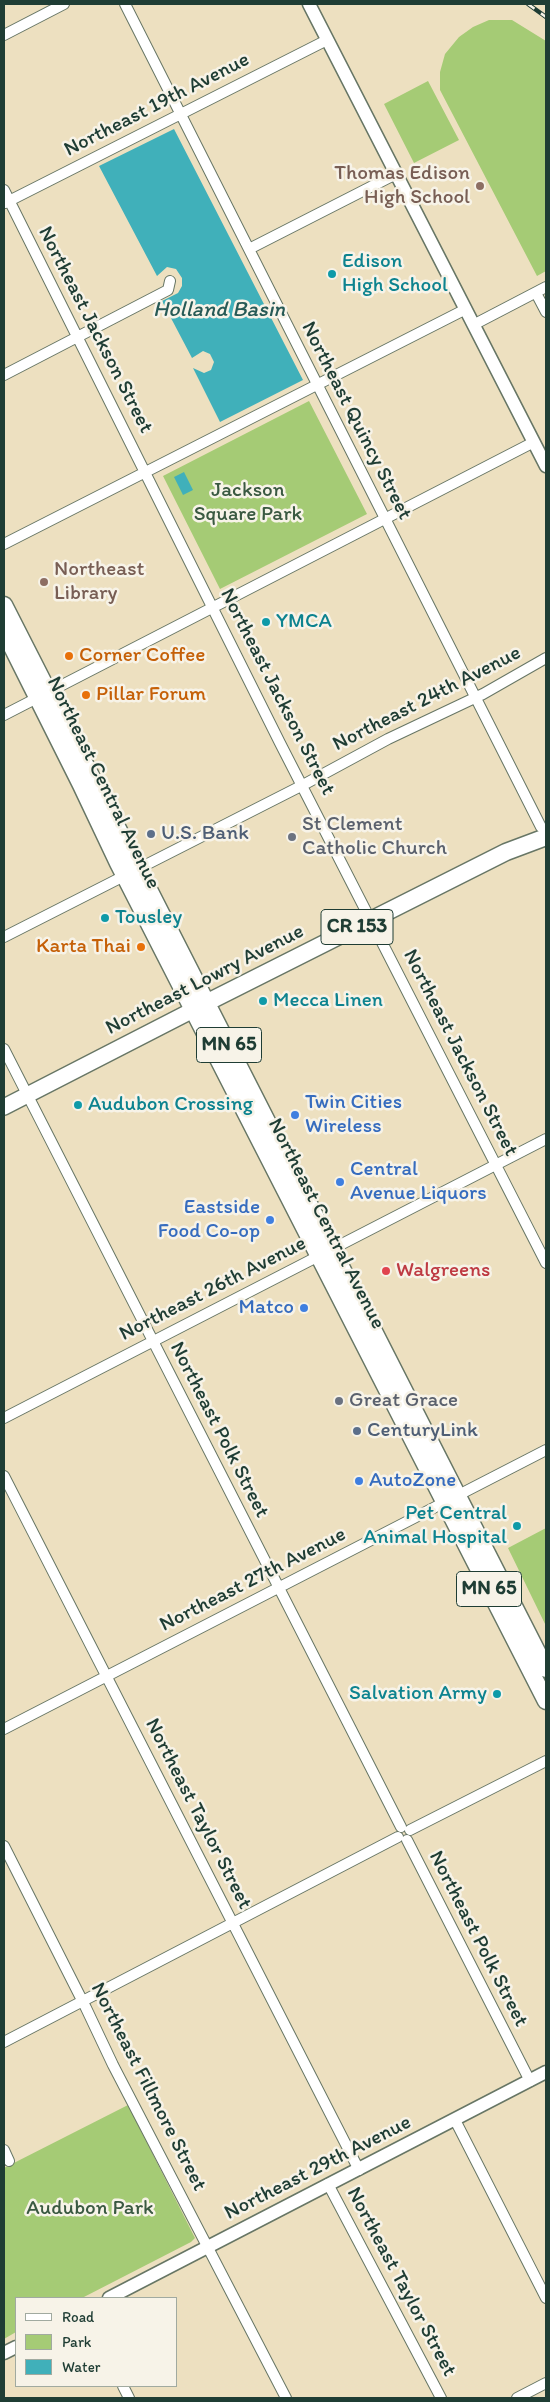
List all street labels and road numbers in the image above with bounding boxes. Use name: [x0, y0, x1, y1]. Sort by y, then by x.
street label: Northeast 19th Avenue: [60, 47, 254, 163]
street label: Northeast Jackson Street: [32, 222, 158, 438]
street label: Northeast Quincy Street: [295, 318, 417, 524]
street label: Northeast Jackson Street: [214, 584, 340, 800]
street label: Northeast 24th Avenue: [329, 641, 525, 757]
street label: Northeast Central Avenue: [41, 673, 165, 893]
road number: CR 153: [321, 910, 393, 944]
street label: Northeast Lowry Avenue: [102, 919, 308, 1041]
street label: Northeast Jackson Street: [397, 945, 523, 1161]
road number: MN 65: [196, 1028, 262, 1062]
street label: Northeast Central Avenue: [262, 1114, 390, 1334]
street label: Northeast 26th Avenue: [115, 1231, 311, 1347]
street label: Northeast Polk Street: [164, 1338, 274, 1522]
street label: Northeast 27th Avenue: [156, 1522, 350, 1638]
road number: MN 65: [456, 1572, 522, 1606]
street label: Northeast Taylor Street: [139, 1714, 257, 1914]
street label: Northeast Polk Street: [423, 1847, 533, 2031]
street label: Northeast Fillmore Street: [85, 1979, 211, 2195]
street label: Northeast 29th Avenue: [220, 2110, 416, 2226]
street label: Northeast Taylor Street: [340, 2183, 462, 2381]

